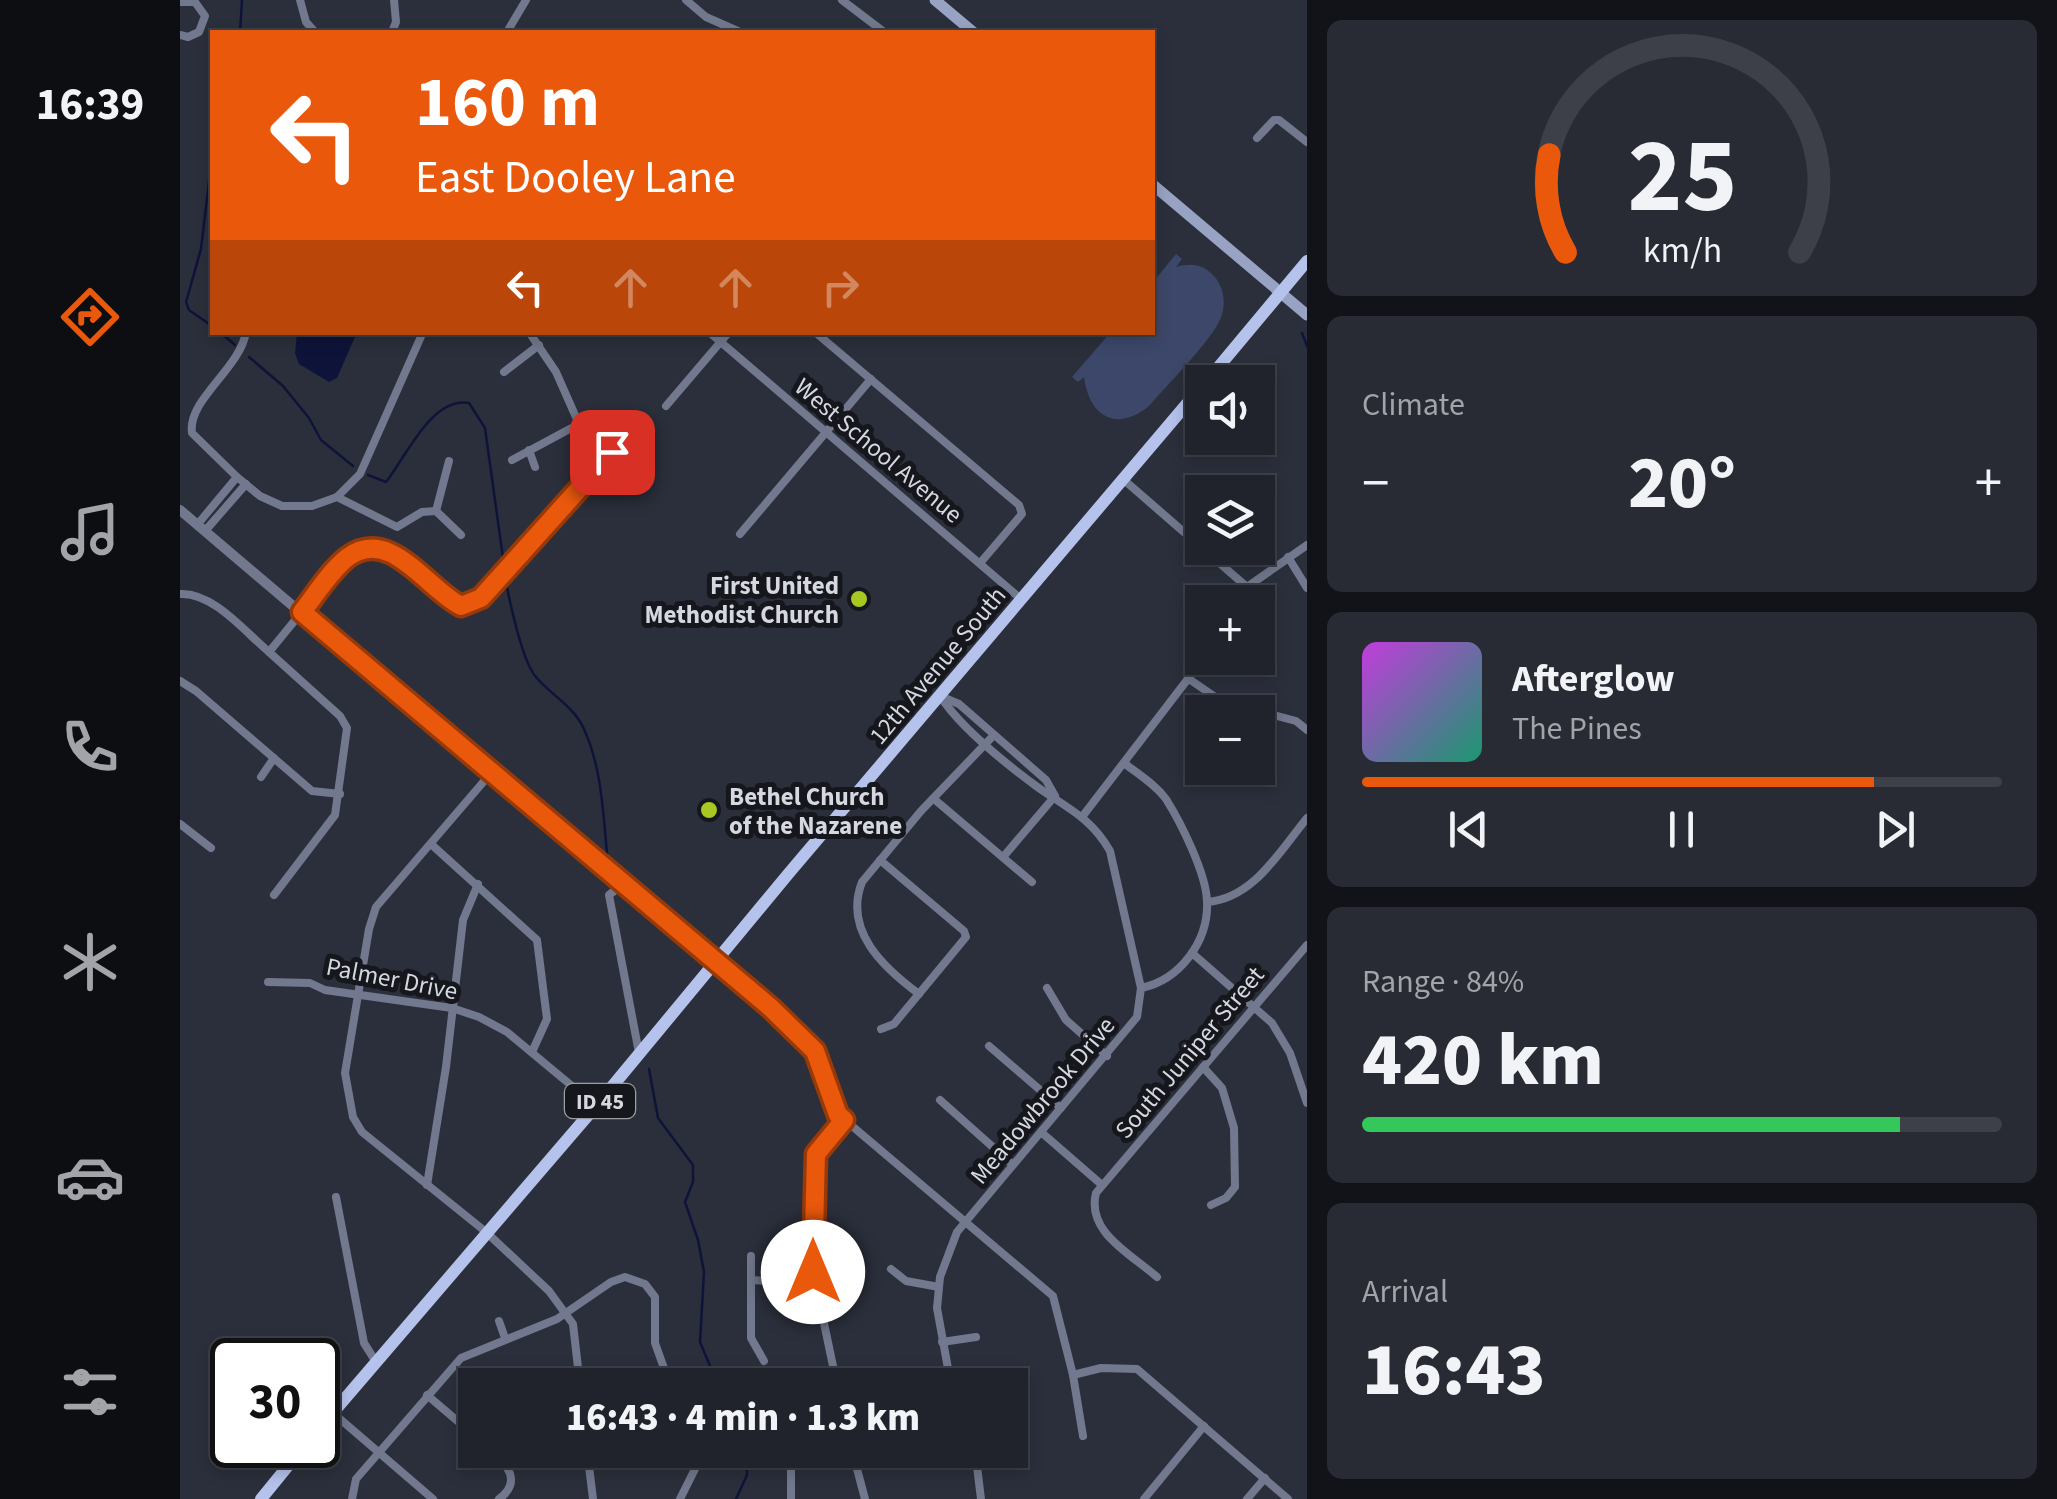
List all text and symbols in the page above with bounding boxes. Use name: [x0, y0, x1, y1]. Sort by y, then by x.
text: 160 m: [415, 53, 600, 153]
icon: left: [250, 70, 380, 200]
text: 16:39: [36, 73, 144, 137]
text: 25: [1627, 104, 1737, 252]
text: East Dooley Lane: [415, 146, 736, 210]
text: km/h: [1642, 225, 1722, 276]
icon: left: [498, 260, 553, 315]
icon: ahead: [603, 260, 658, 315]
icon: ahead: [708, 260, 763, 315]
icon: right: [813, 260, 868, 315]
icon: directions: [55, 282, 125, 352]
map controls: [1185, 365, 1275, 785]
button: sound: [1185, 365, 1275, 455]
street label: West School Avenue: [787, 370, 970, 532]
text: Climate: [1362, 382, 1465, 428]
pin: [570, 410, 655, 495]
icon: arrive: [585, 425, 640, 480]
text: 20°: [1628, 430, 1736, 537]
text: −: [1362, 445, 1389, 523]
text: +: [1975, 445, 2002, 523]
button: layers: [1185, 475, 1275, 565]
icon: music: [55, 497, 125, 567]
place label: First United Methodist Church: [644, 568, 839, 633]
street label: 12th Avenue South: [861, 579, 1015, 752]
button: +: [1185, 585, 1275, 675]
marker: First United Methodist Church: [848, 588, 870, 610]
text: Afterglow: [1512, 652, 1675, 706]
button: −: [1185, 695, 1275, 785]
text: The Pines: [1512, 706, 1642, 752]
icon: phone: [55, 712, 125, 782]
place label: Bethel Church of the Nazarene: [729, 779, 902, 844]
marker: Bethel Church of the Nazarene: [698, 799, 720, 821]
icon: previous: [1441, 802, 1496, 857]
icon: pause: [1654, 802, 1709, 857]
icon: next: [1868, 802, 1923, 857]
icon: climate: [55, 927, 125, 997]
street label: Palmer Drive: [323, 949, 461, 1009]
street label: South Juniper Street: [1107, 958, 1273, 1147]
text: Range · 84%: [1362, 959, 1524, 1005]
text: 420 km: [1362, 1007, 1604, 1114]
street label: Meadowbrook Drive: [962, 1009, 1124, 1192]
road number: ID 45: [565, 1084, 635, 1118]
icon: car: [55, 1142, 125, 1212]
position arrow: [761, 1220, 865, 1324]
text: Arrival: [1362, 1269, 1448, 1315]
text: 16:43: [1362, 1317, 1545, 1424]
speed limit sign: 30: [210, 1338, 340, 1468]
icon: filters: [55, 1357, 125, 1427]
text: 16:43 · 4 min · 1.3 km: [566, 1391, 920, 1445]

